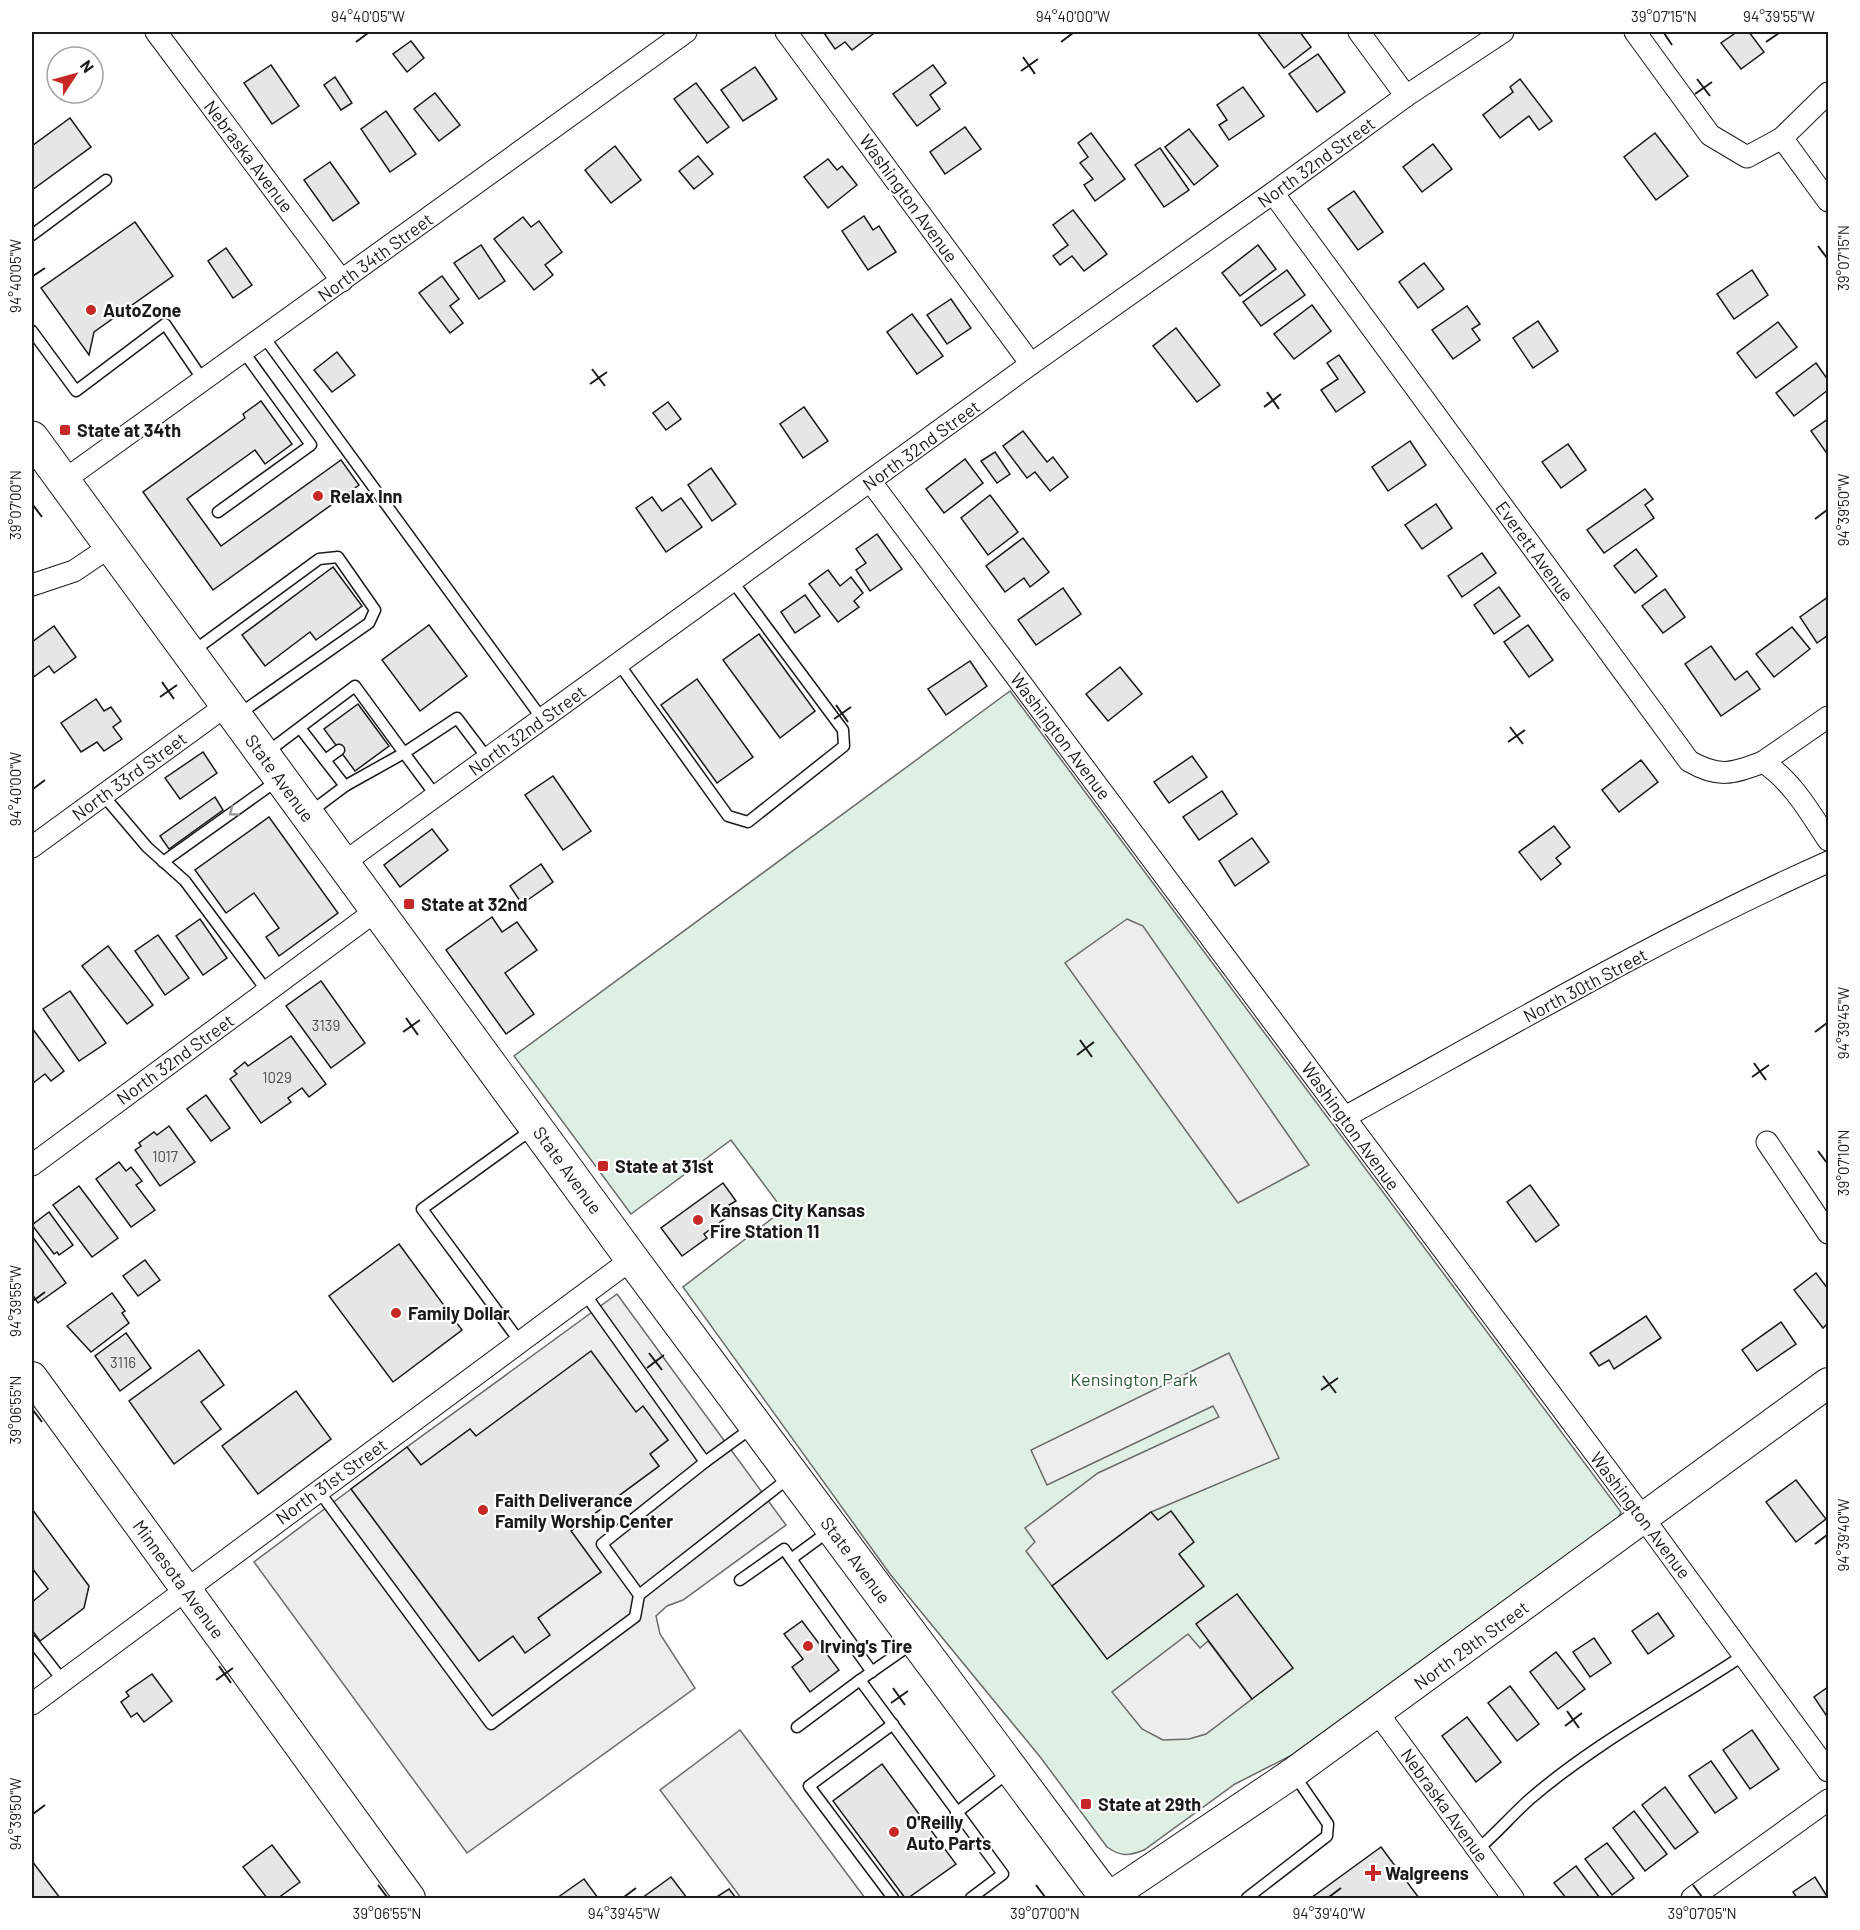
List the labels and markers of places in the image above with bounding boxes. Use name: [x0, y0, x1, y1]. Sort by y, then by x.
place label: AutoZone: [103, 299, 181, 321]
marker: AutoZone: [84, 303, 98, 317]
place label: State at 34th: [77, 419, 181, 441]
marker: State at 34th: [58, 423, 72, 437]
place label: Relax Inn: [330, 485, 402, 507]
marker: Relax Inn: [311, 489, 325, 503]
place label: State at 32nd: [421, 893, 528, 915]
marker: State at 32nd: [402, 897, 416, 911]
place label: State at 31st: [615, 1155, 714, 1177]
marker: State at 31st: [596, 1159, 610, 1173]
place label: Kansas City Kansas Fire Station 11: [710, 1199, 865, 1242]
marker: Kansas City Kansas Fire Station 11: [691, 1213, 705, 1227]
place label: Family Dollar: [408, 1302, 510, 1324]
marker: Family Dollar: [389, 1306, 403, 1320]
place label: Faith Deliverance Family Worship Center: [495, 1489, 673, 1532]
marker: Faith Deliverance Family Worship Center: [476, 1503, 490, 1517]
place label: Irving's Tire: [820, 1635, 912, 1657]
marker: Irving's Tire: [801, 1639, 815, 1653]
place label: State at 29th: [1098, 1793, 1201, 1815]
marker: State at 29th: [1079, 1797, 1093, 1811]
place label: O'Reilly Auto Parts: [906, 1811, 991, 1854]
marker: O'Reilly Auto Parts: [887, 1825, 901, 1839]
place label: Walgreens: [1385, 1862, 1469, 1884]
marker: Walgreens: [1366, 1866, 1380, 1880]

